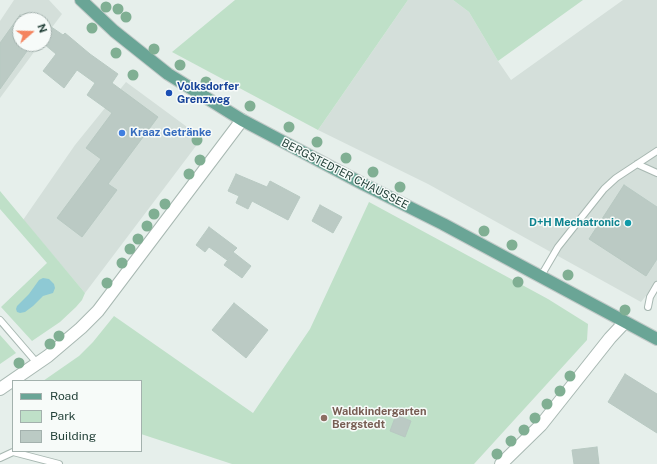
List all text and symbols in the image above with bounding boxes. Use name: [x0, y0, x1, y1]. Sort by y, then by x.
north arrow: [12, 12, 52, 52]
text: N: [35, 22, 49, 34]
place label: Volksdorfer Grenzweg: [177, 80, 239, 106]
marker: Volksdorfer Grenzweg: [164, 88, 174, 98]
place label: Kraaz Getränke: [130, 126, 211, 140]
marker: Kraaz Getränke: [117, 128, 127, 138]
street label: BERGSTEDTER CHAUSSEE: [279, 136, 411, 212]
place label: D+H Mechatronic: [529, 216, 620, 230]
marker: D+H Mechatronic: [623, 218, 633, 228]
legend: [12, 380, 142, 452]
text: Road: [50, 389, 78, 403]
place label: Waldkindergarten Bergstedt: [332, 405, 426, 431]
text: Park: [50, 409, 76, 423]
marker: Waldkindergarten Bergstedt: [319, 413, 329, 423]
text: Building: [50, 429, 96, 443]

